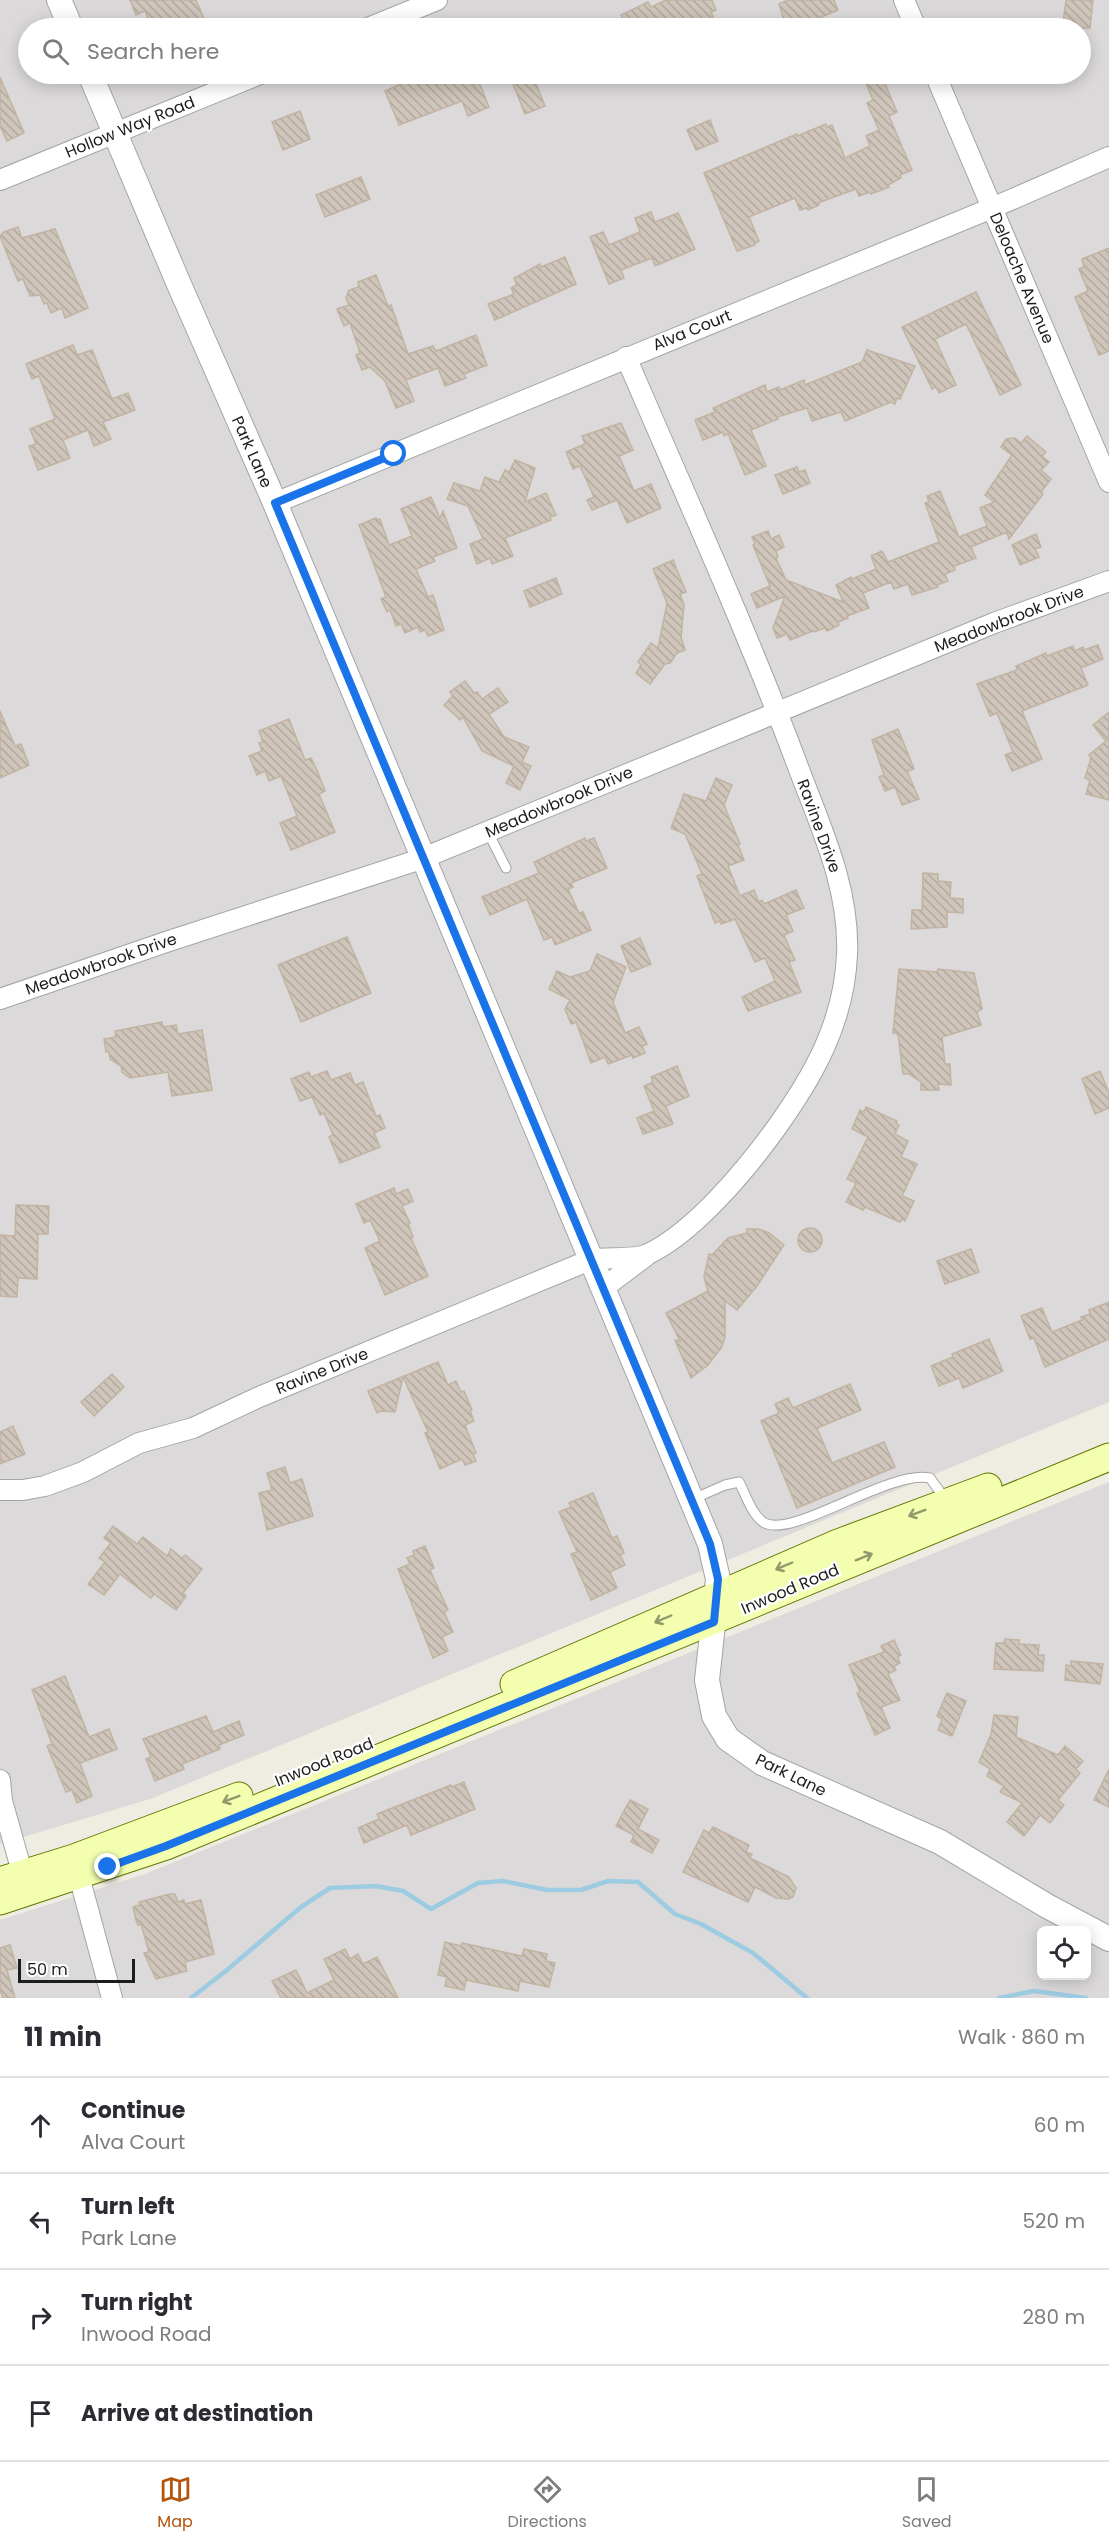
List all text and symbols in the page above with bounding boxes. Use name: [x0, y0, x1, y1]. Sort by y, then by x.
search box: [18, 18, 1091, 84]
icon: search: [39, 35, 72, 68]
text: Search here: [87, 36, 220, 67]
street label: Hollow Way Road: [62, 90, 198, 164]
street label: Deloache Avenue: [984, 209, 1060, 347]
street label: Alva Court: [649, 304, 735, 356]
street label: Park Lane: [226, 412, 278, 492]
route start: [380, 440, 406, 466]
street label: Meadowbrook Drive: [931, 580, 1087, 658]
street label: Meadowbrook Drive: [482, 760, 637, 844]
street label: Ravine Drive: [791, 776, 847, 876]
street label: Meadowbrook Drive: [22, 927, 180, 1001]
street label: Ravine Drive: [272, 1342, 372, 1400]
one-way arrow: [909, 1509, 927, 1520]
one-way arrow: [854, 1551, 873, 1562]
street label: Inwood Road: [737, 1558, 843, 1620]
one-way arrow: [776, 1561, 794, 1573]
one-way arrow: [655, 1614, 673, 1625]
street label: Inwood Road: [271, 1732, 377, 1792]
street label: Park Lane: [752, 1748, 830, 1802]
one-way arrow: [222, 1794, 241, 1805]
route end: [94, 1853, 120, 1879]
map controls: [1037, 1926, 1091, 1980]
button: locate: [1037, 1926, 1091, 1980]
scale bar: [18, 1956, 135, 1984]
text: 50 m: [27, 1958, 68, 1981]
text: 11 min: [24, 2019, 102, 2055]
text: Walk · 860 m: [958, 2023, 1085, 2051]
text: Continue: [81, 2095, 185, 2126]
icon: ahead: [24, 2109, 57, 2142]
text: 60 m: [1034, 2111, 1085, 2139]
text: Alva Court: [81, 2128, 185, 2156]
text: Turn left: [81, 2191, 175, 2222]
icon: left: [24, 2205, 57, 2238]
text: 520 m: [1022, 2207, 1085, 2235]
text: Park Lane: [81, 2224, 177, 2252]
text: Turn right: [81, 2287, 192, 2318]
icon: right: [24, 2301, 57, 2334]
text: 280 m: [1022, 2303, 1085, 2331]
text: Inwood Road: [81, 2320, 212, 2348]
icon: arrive: [24, 2397, 57, 2430]
text: Arrive at destination: [81, 2398, 313, 2429]
tab: Map: [157, 2473, 193, 2534]
tab: Directions: [508, 2473, 587, 2534]
tab: Saved: [902, 2473, 952, 2534]

